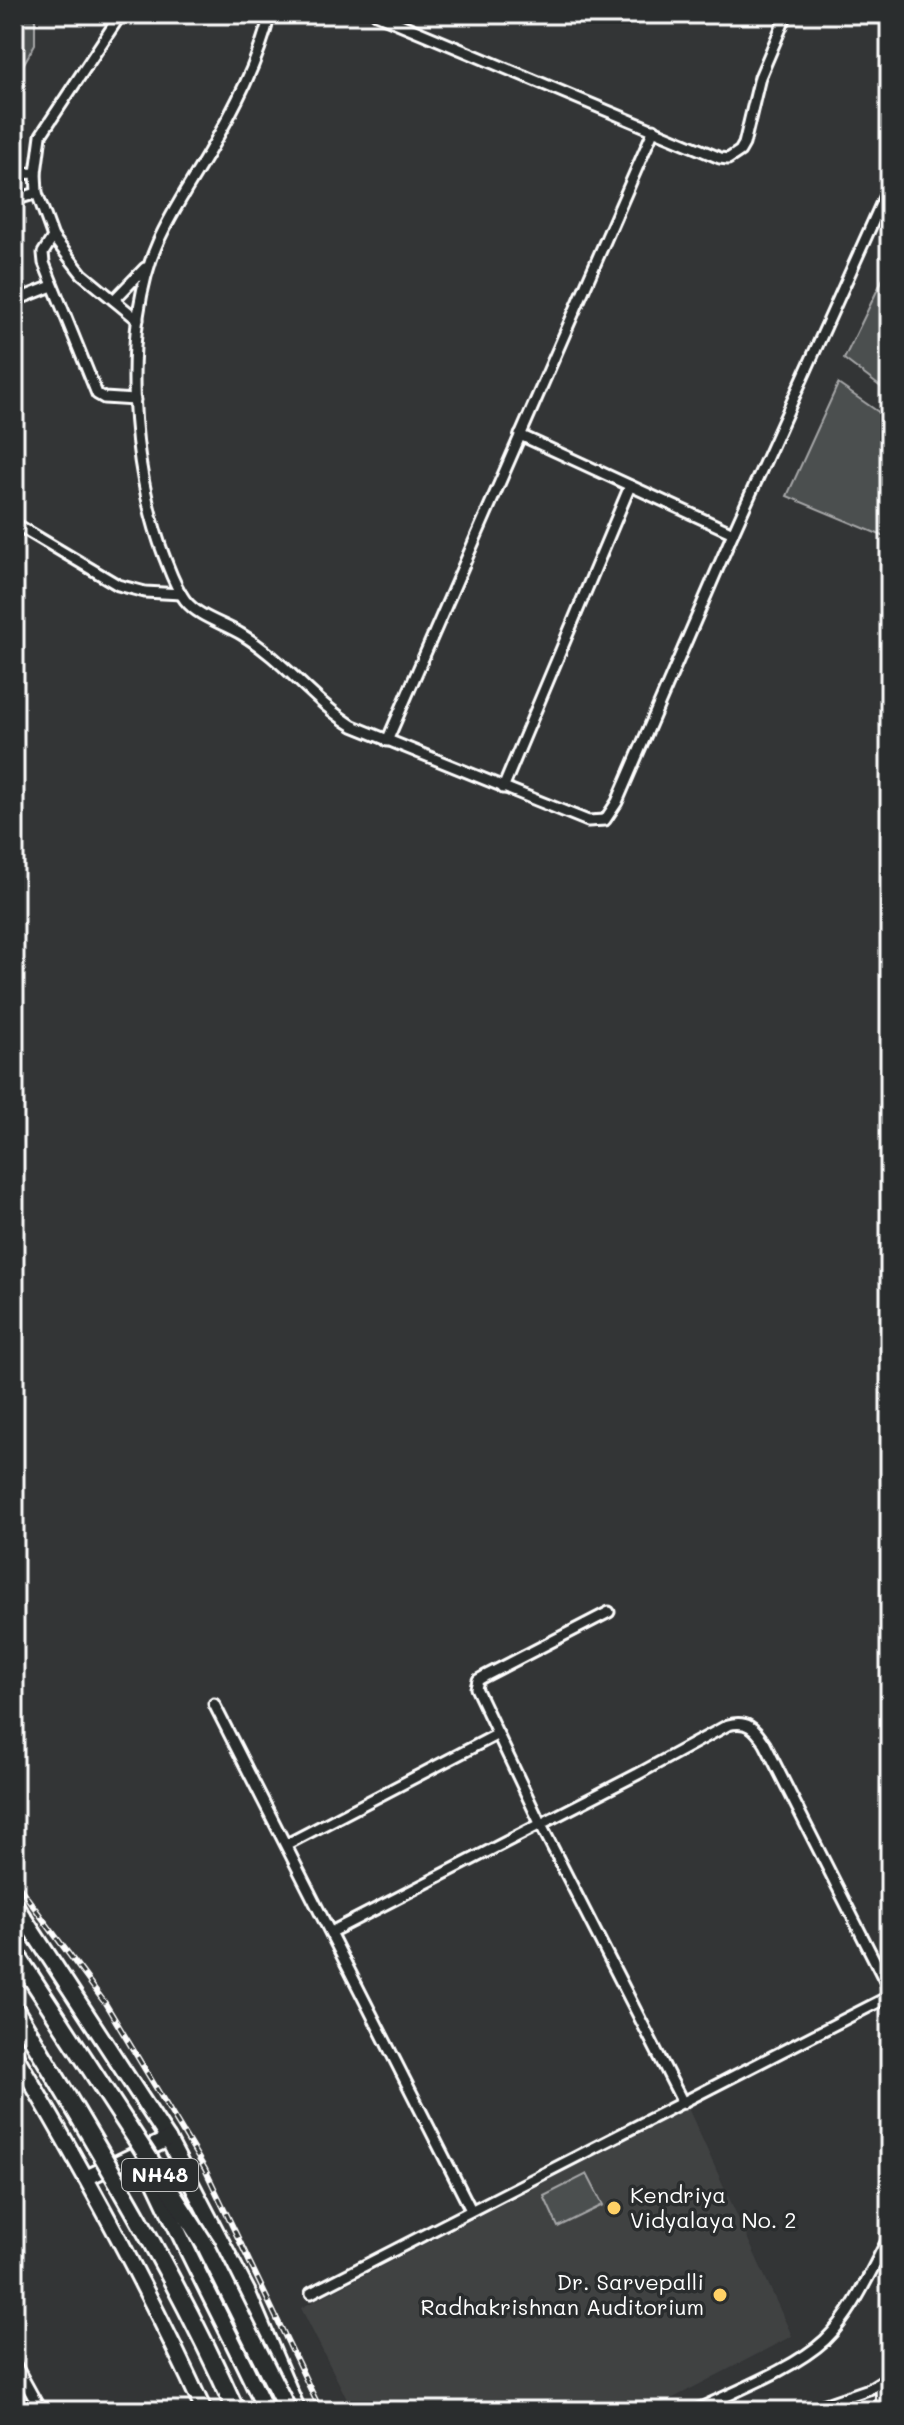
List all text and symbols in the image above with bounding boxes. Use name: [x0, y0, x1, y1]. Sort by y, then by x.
road number: NH48: [122, 2159, 198, 2191]
place label: Kendriya Vidyalaya No. 2: [630, 2180, 797, 2234]
marker: Kendriya Vidyalaya No. 2: [605, 2199, 623, 2217]
place label: Dr. Sarvepalli Radhakrishnan Auditorium: [420, 2267, 704, 2321]
marker: Dr. Sarvepalli Radhakrishnan Auditorium: [711, 2286, 729, 2304]

